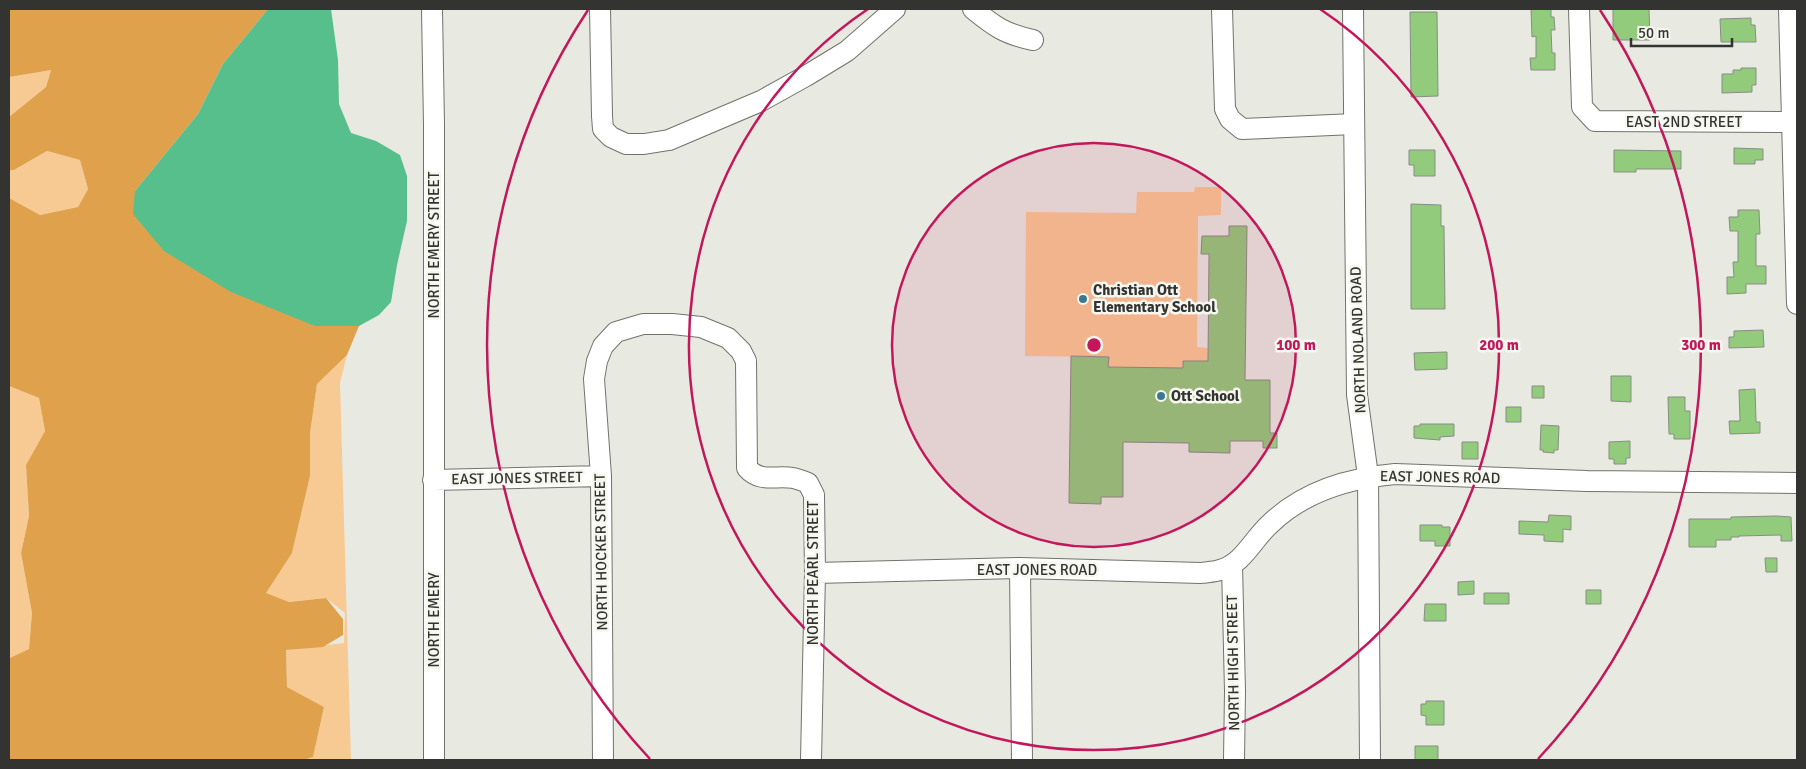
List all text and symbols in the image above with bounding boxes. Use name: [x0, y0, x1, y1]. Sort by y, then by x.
scale bar: [1631, 15, 1732, 47]
text: 50 m: [1638, 24, 1669, 42]
street label: EAST 2ND STREET: [1626, 113, 1743, 131]
street label: NORTH EMERY STREET: [425, 171, 443, 318]
street label: NORTH NOLAND ROAD: [1346, 266, 1370, 414]
place label: Christian Ott Elementary School: [1093, 281, 1216, 316]
marker: Christian Ott Elementary School: [1077, 293, 1089, 305]
centre of rings: [1085, 336, 1103, 354]
text: 100 m: [1276, 336, 1316, 354]
text: 200 m: [1479, 336, 1519, 354]
text: 300 m: [1681, 336, 1721, 354]
place label: Ott School: [1171, 387, 1240, 405]
marker: Ott School: [1155, 390, 1167, 402]
street label: EAST JONES ROAD: [1380, 467, 1500, 487]
street label: EAST JONES STREET: [451, 468, 584, 488]
street label: NORTH HOCKER STREET: [591, 473, 611, 631]
street label: NORTH PEARL STREET: [804, 500, 822, 645]
street label: EAST JONES ROAD: [977, 561, 1097, 579]
street label: NORTH EMERY: [425, 572, 443, 667]
street label: NORTH HIGH STREET: [1223, 594, 1243, 731]

